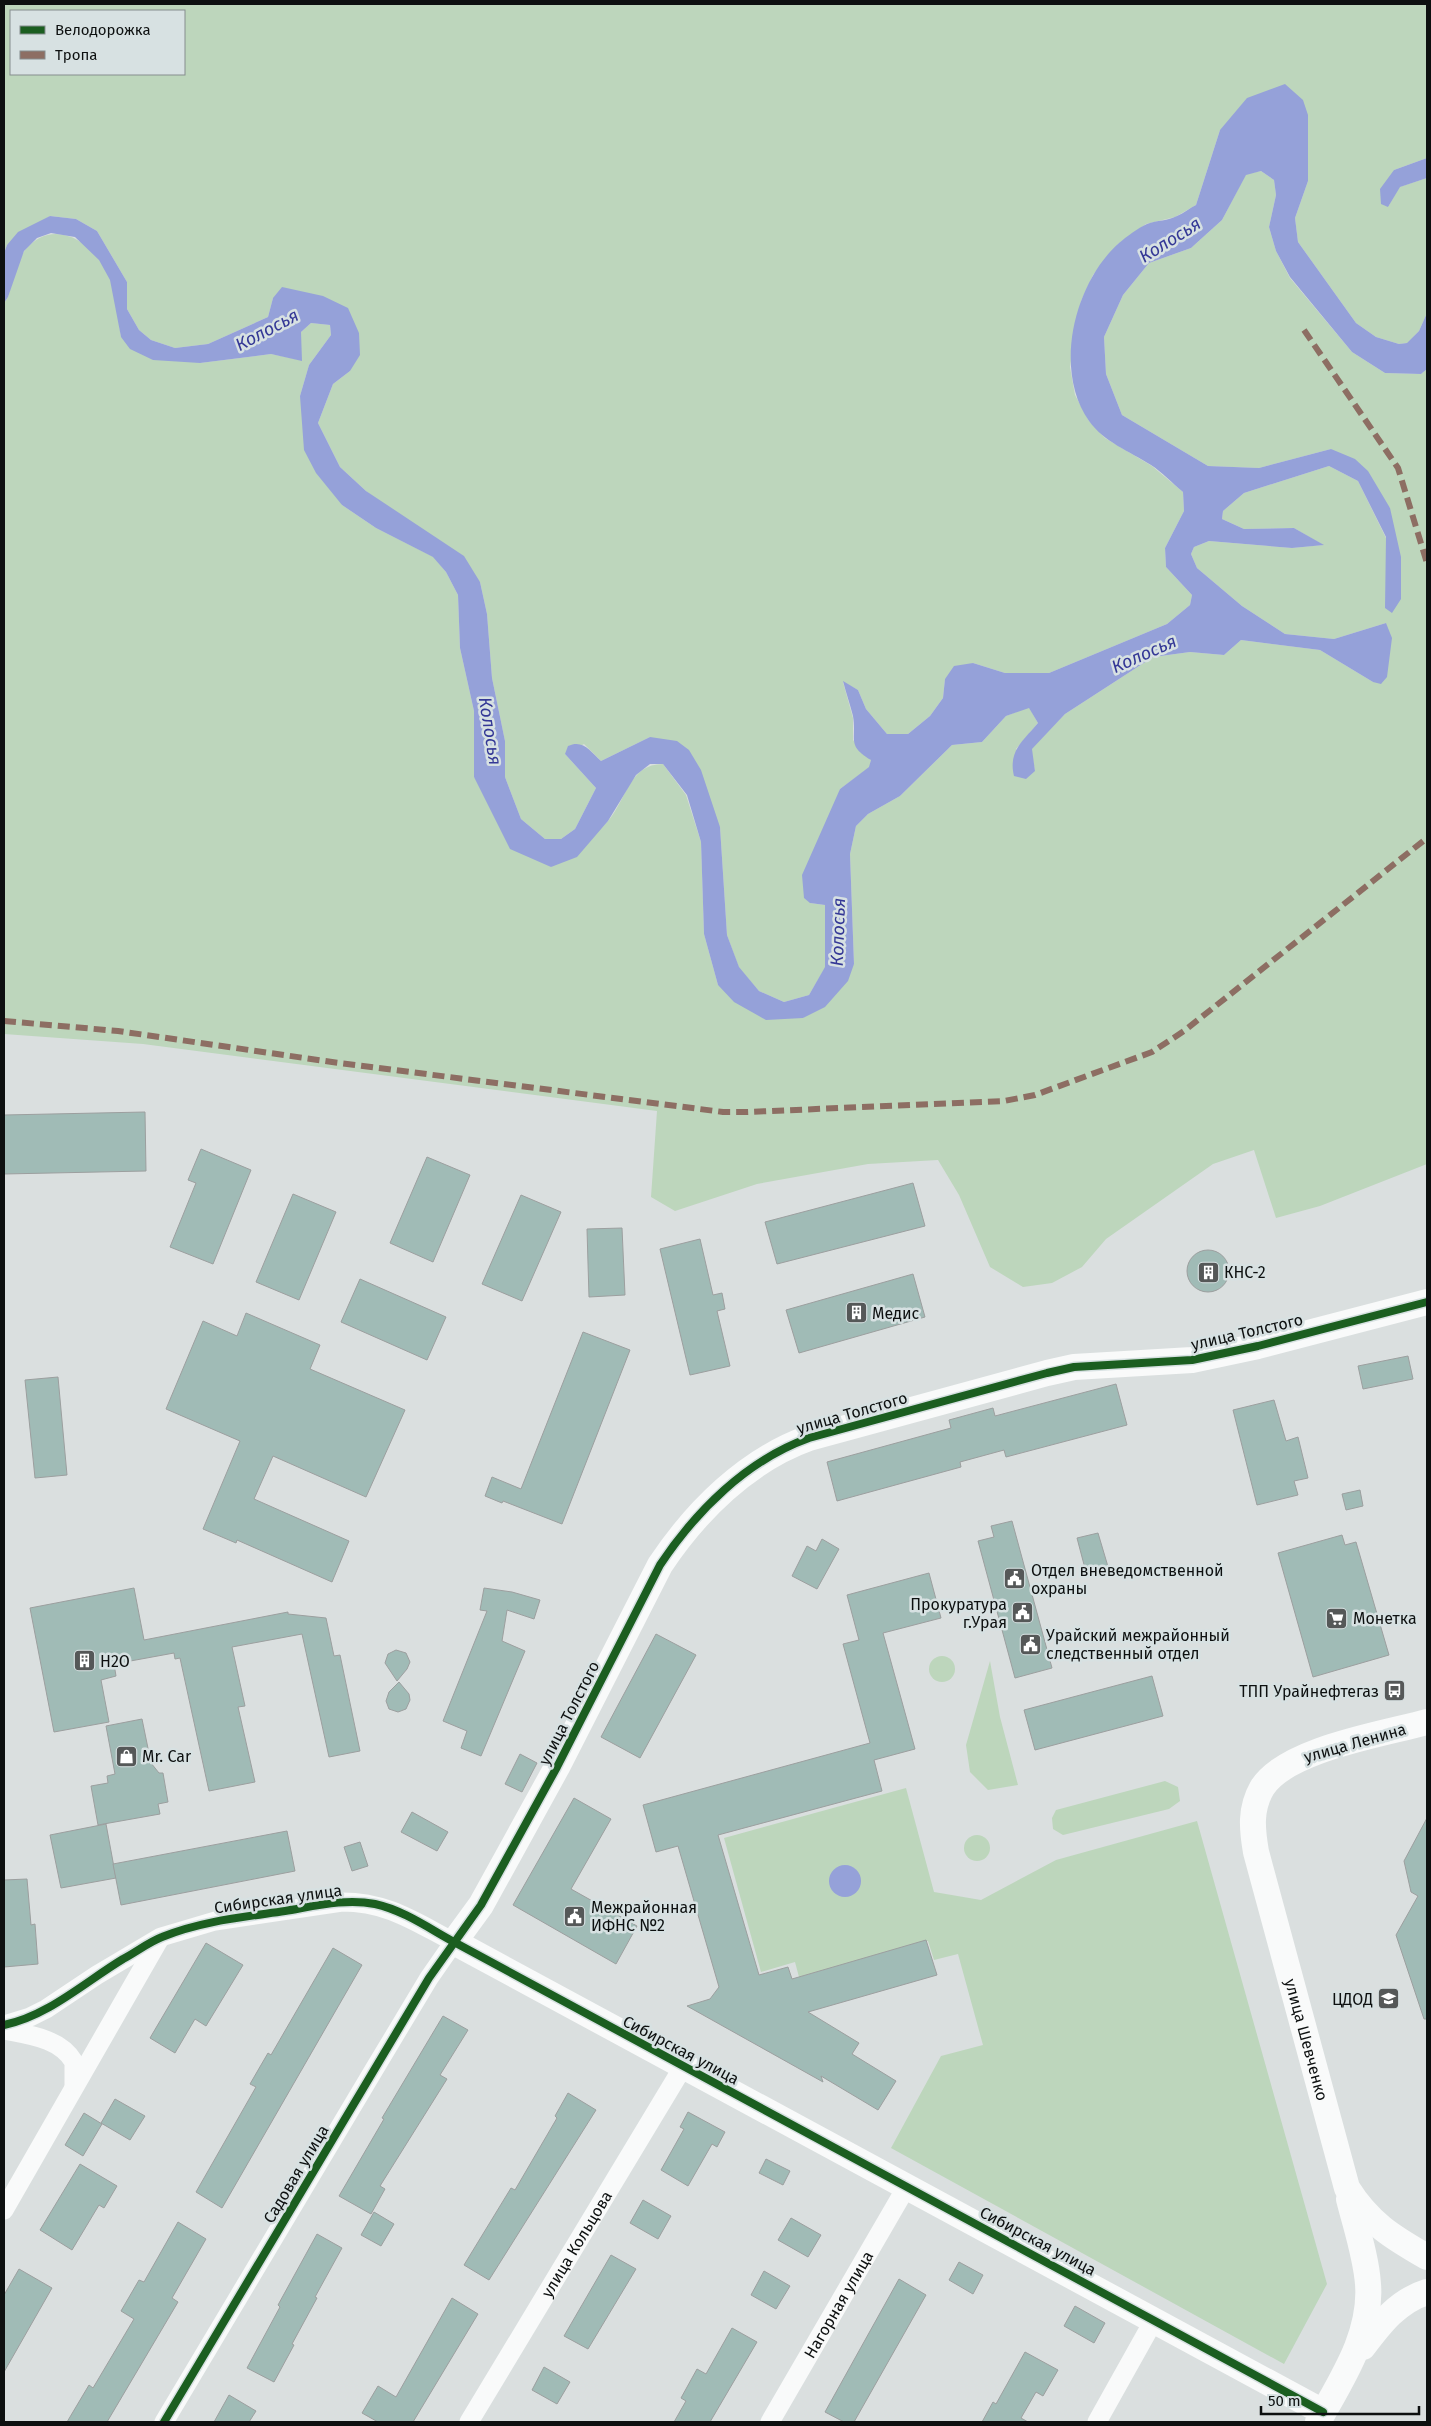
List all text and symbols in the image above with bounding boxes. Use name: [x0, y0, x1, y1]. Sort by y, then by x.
legend: [10, 10, 185, 75]
text: Велодорожка: [55, 21, 151, 39]
text: Тропа: [55, 46, 97, 64]
water label: Колосья: [1135, 212, 1205, 268]
water label: Колосья: [231, 304, 303, 356]
water label: Колосья: [1108, 630, 1180, 678]
water label: Колосья: [474, 695, 506, 767]
water label: Колосья: [826, 897, 850, 967]
building icon: КНС-2: [1196, 1260, 1220, 1284]
place label: КНС-2: [1224, 1263, 1266, 1282]
building icon: Медис: [844, 1301, 868, 1325]
place label: Медис: [872, 1304, 920, 1323]
street label: улица Толстого: [1189, 1310, 1305, 1354]
street label: улица Толстого: [794, 1388, 910, 1438]
place label: Отдел вневедомственной охраны: [1031, 1561, 1224, 1598]
public building icon: Отдел вневедомственной охраны: [1003, 1567, 1027, 1591]
place label: Прокуратура г.Урая: [910, 1595, 1007, 1632]
public building icon: Прокуратура г.Урая: [1011, 1601, 1035, 1625]
supermarket icon: Монетка: [1325, 1606, 1349, 1630]
place label: Монетка: [1353, 1609, 1417, 1628]
place label: Урайский межрайонный следственный отдел: [1046, 1626, 1230, 1663]
public building icon: Урайский межрайонный следственный отдел: [1018, 1632, 1042, 1656]
building icon: Н2О: [72, 1649, 96, 1673]
place label: Н2О: [100, 1652, 130, 1671]
street label: улица Толстого: [535, 1658, 603, 1768]
bus stop icon: ТПП Урайнефтегаз: [1383, 1679, 1407, 1703]
place label: ТПП Урайнефтегаз: [1239, 1682, 1379, 1701]
street label: улица Ленина: [1302, 1719, 1408, 1767]
shop icon: Mr. Car: [114, 1744, 138, 1768]
place label: Mr. Car: [142, 1747, 192, 1766]
street label: Сибирская улица: [213, 1881, 343, 1917]
place label: Межрайонная ИФНС №2: [591, 1898, 697, 1935]
public building icon: Межрайонная ИФНС №2: [563, 1904, 587, 1928]
street label: улица Шевченко: [1281, 1976, 1332, 2103]
school or university icon: ЦДОД: [1377, 1987, 1401, 2011]
place label: ЦДОД: [1332, 1990, 1373, 2009]
street label: Сибирская улица: [620, 2011, 742, 2089]
street label: Садовая улица: [259, 2122, 333, 2226]
street label: улица Кольцова: [537, 2187, 616, 2301]
street label: Сибирская улица: [977, 2202, 1099, 2280]
street label: Нагорная улица: [800, 2247, 877, 2361]
scale bar: [1261, 2384, 1418, 2416]
text: 50 m: [1268, 2392, 1301, 2410]

